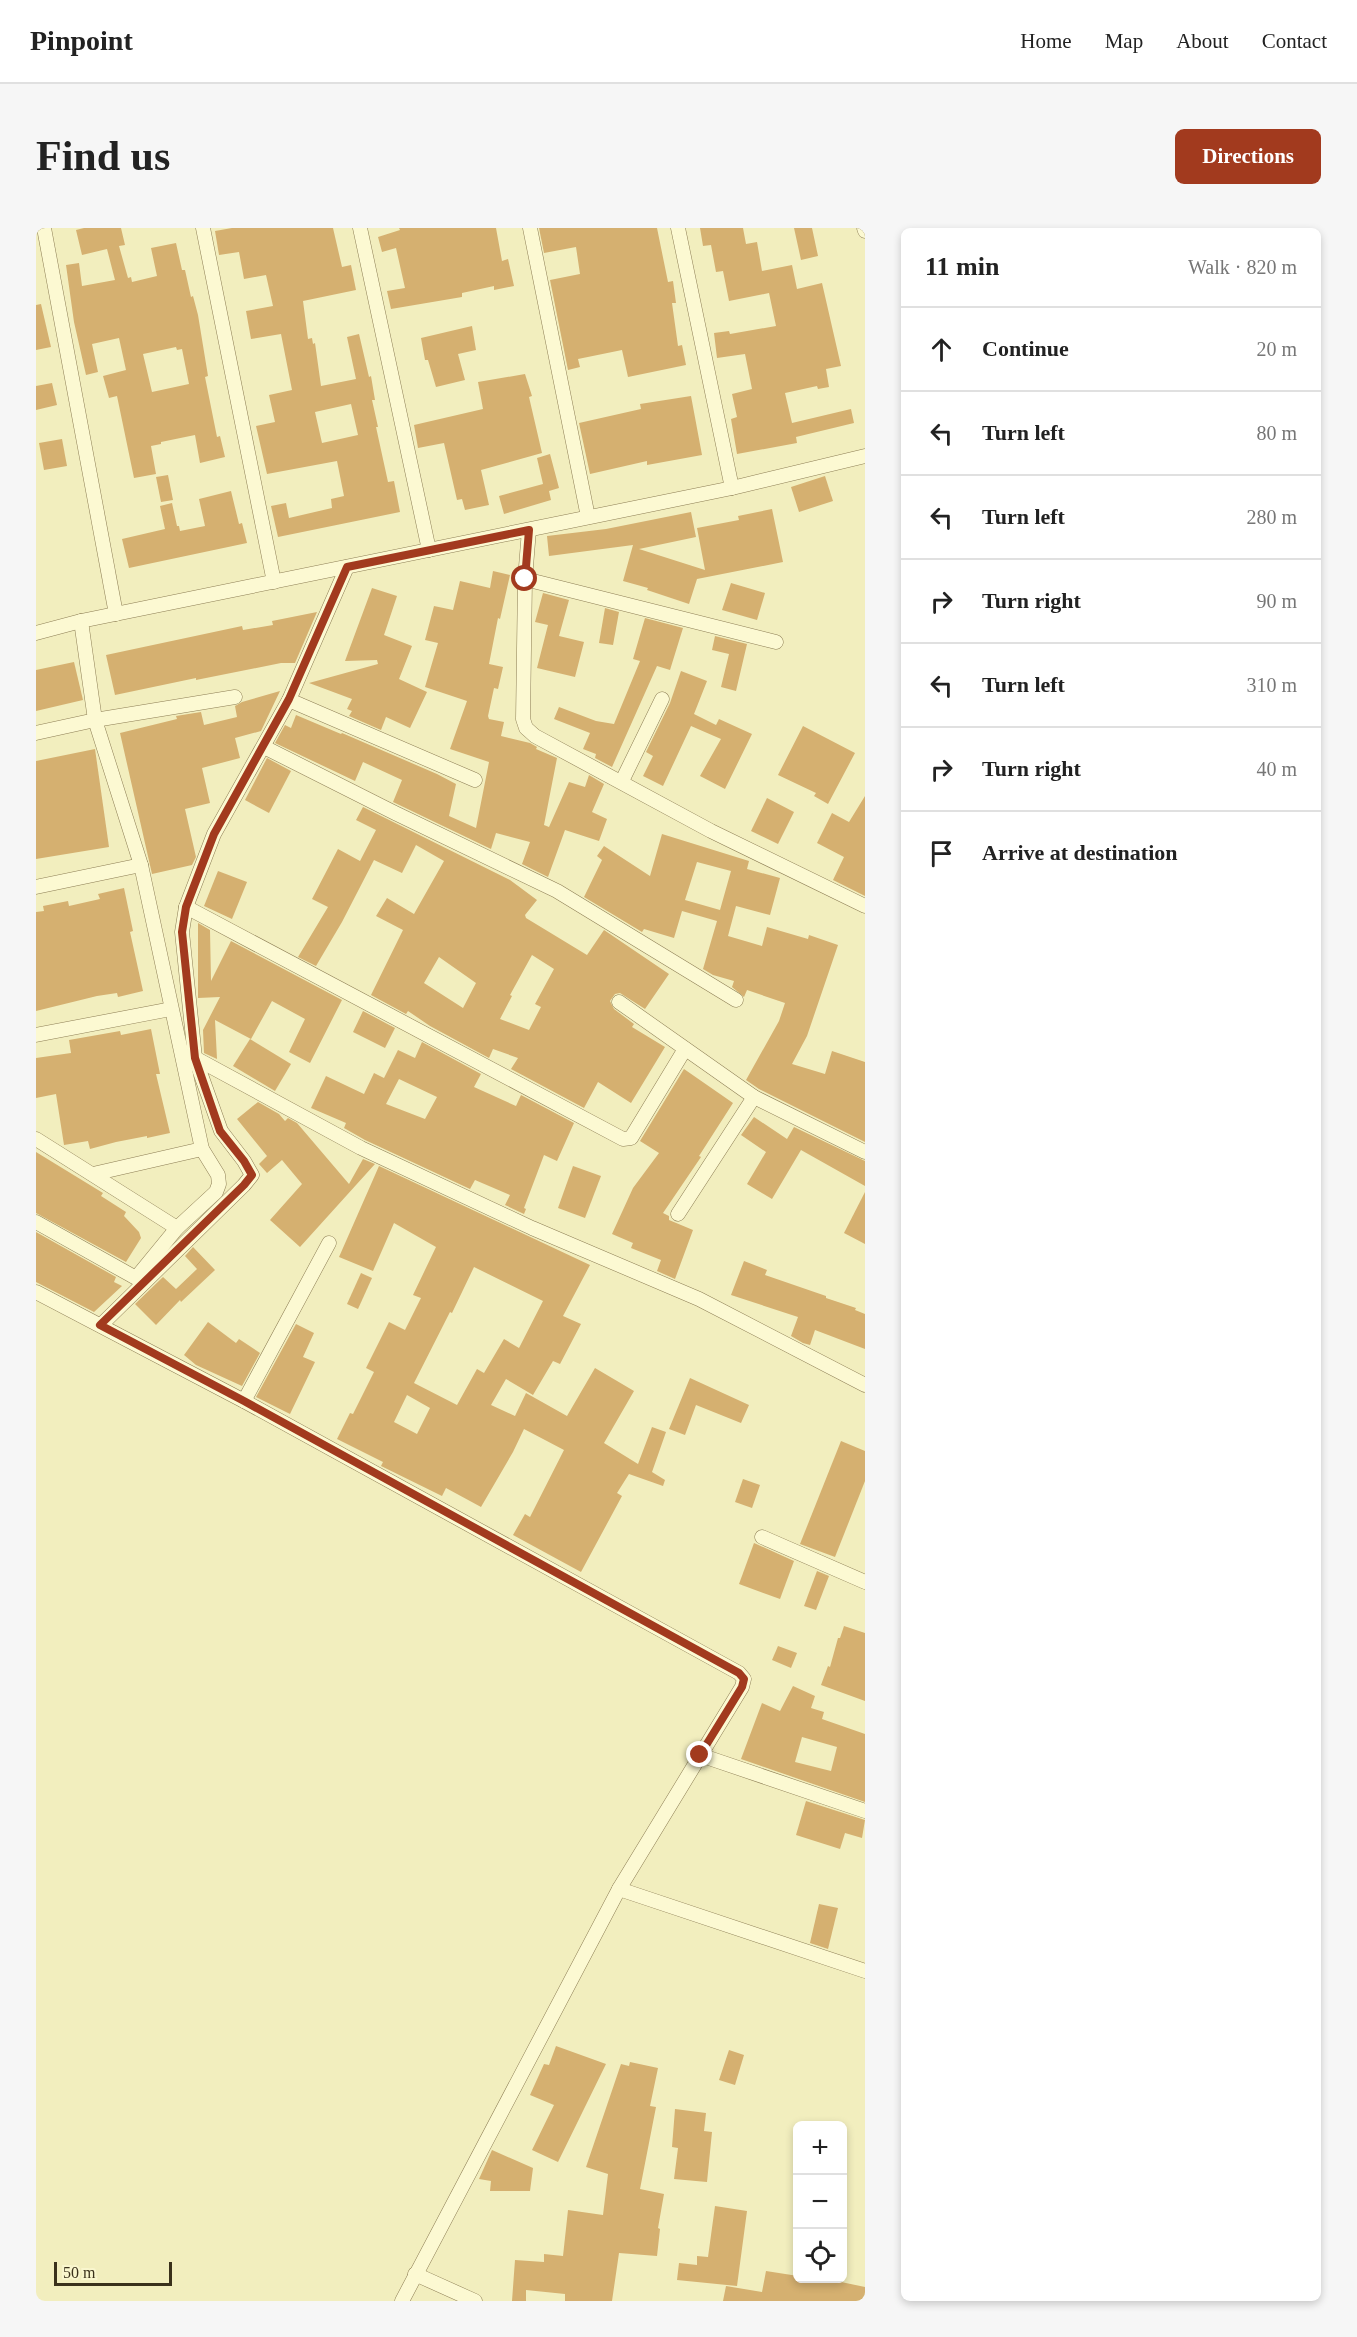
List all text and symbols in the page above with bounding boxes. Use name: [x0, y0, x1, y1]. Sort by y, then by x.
text: Pinpoint: [30, 25, 133, 56]
text: Home: [1020, 29, 1072, 53]
text: Map: [1105, 29, 1143, 53]
text: About: [1176, 29, 1229, 53]
text: Contact: [1262, 29, 1327, 53]
button: Directions: [1175, 129, 1321, 184]
text: Find us: [36, 133, 170, 179]
text: 11 min: [925, 252, 999, 281]
text: Walk · 820 m: [1188, 256, 1297, 278]
icon: ahead: [925, 333, 958, 366]
text: Continue: [982, 336, 1069, 361]
text: 20 m: [1256, 338, 1297, 360]
icon: left: [925, 417, 958, 450]
text: Turn left: [982, 420, 1065, 445]
text: 80 m: [1256, 422, 1297, 444]
icon: left: [925, 501, 958, 534]
text: Turn left: [982, 504, 1065, 529]
text: 280 m: [1246, 506, 1297, 528]
route start: [511, 565, 537, 591]
icon: right: [925, 585, 958, 618]
text: Turn right: [982, 588, 1081, 613]
text: 90 m: [1256, 590, 1297, 612]
icon: left: [925, 669, 958, 702]
text: Turn left: [982, 672, 1065, 697]
text: 310 m: [1246, 674, 1297, 696]
icon: right: [925, 753, 958, 786]
text: Turn right: [982, 756, 1081, 781]
text: 40 m: [1256, 758, 1297, 780]
icon: arrive: [925, 837, 958, 870]
text: Arrive at destination: [982, 840, 1178, 865]
route end: [686, 1741, 712, 1767]
map controls: [793, 2121, 847, 2283]
button: +: [793, 2121, 847, 2175]
button: −: [793, 2175, 847, 2229]
button: locate: [793, 2229, 847, 2283]
scale bar: [54, 2259, 172, 2286]
text: 50 m: [63, 2264, 95, 2281]

